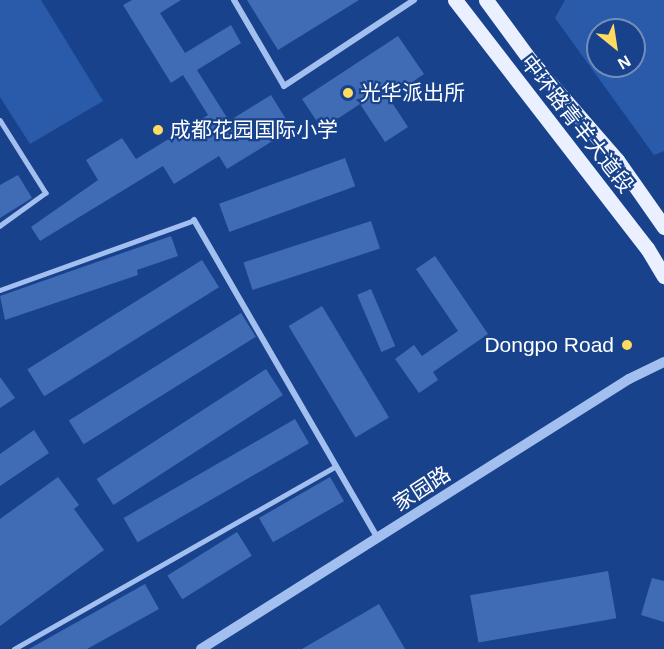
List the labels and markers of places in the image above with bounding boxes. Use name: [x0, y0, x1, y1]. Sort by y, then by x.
place label: 光华派出所: [360, 80, 465, 106]
marker: 光华派出所: [341, 86, 355, 100]
place label: 成都花园国际小学: [170, 117, 338, 143]
marker: 成都花园国际小学: [151, 123, 165, 137]
place label: Dongpo Road: [484, 332, 614, 358]
marker: Dongpo Road: [618, 336, 636, 354]

